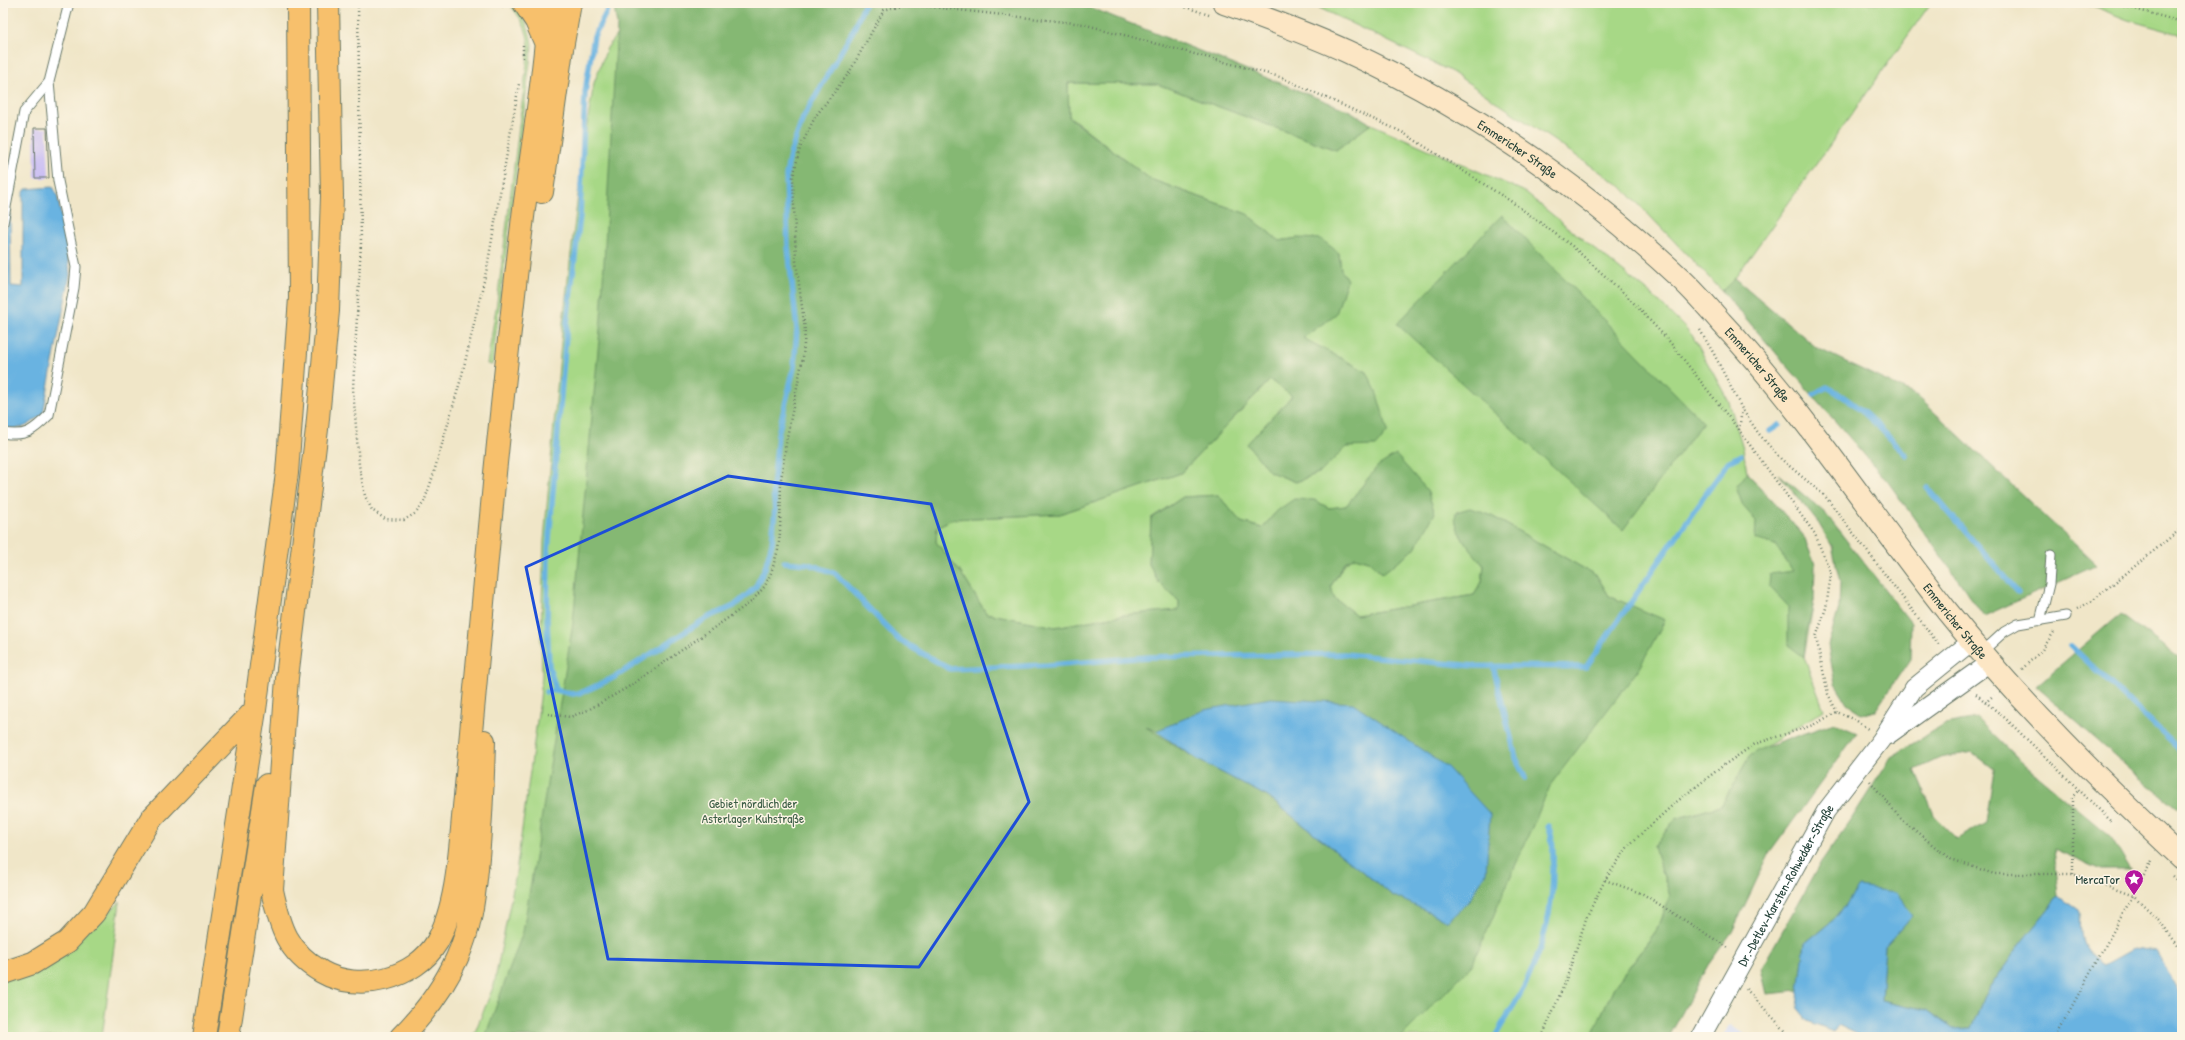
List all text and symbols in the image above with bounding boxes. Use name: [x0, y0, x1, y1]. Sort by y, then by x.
street label: Emmericher Straße: [1474, 115, 1561, 182]
street label: Emmericher Straße: [1721, 323, 1795, 406]
street label: Emmericher Straße: [1919, 579, 1992, 663]
park label: Gebiet nördlich der Asterlager Kuhstraße: [702, 794, 804, 827]
street label: Dr.-Detlev-Karsten-Rohwedder-Straße: [1733, 800, 1838, 969]
place icon: MercaTor: [2123, 868, 2145, 896]
place label: MercaTor: [2076, 870, 2120, 888]

